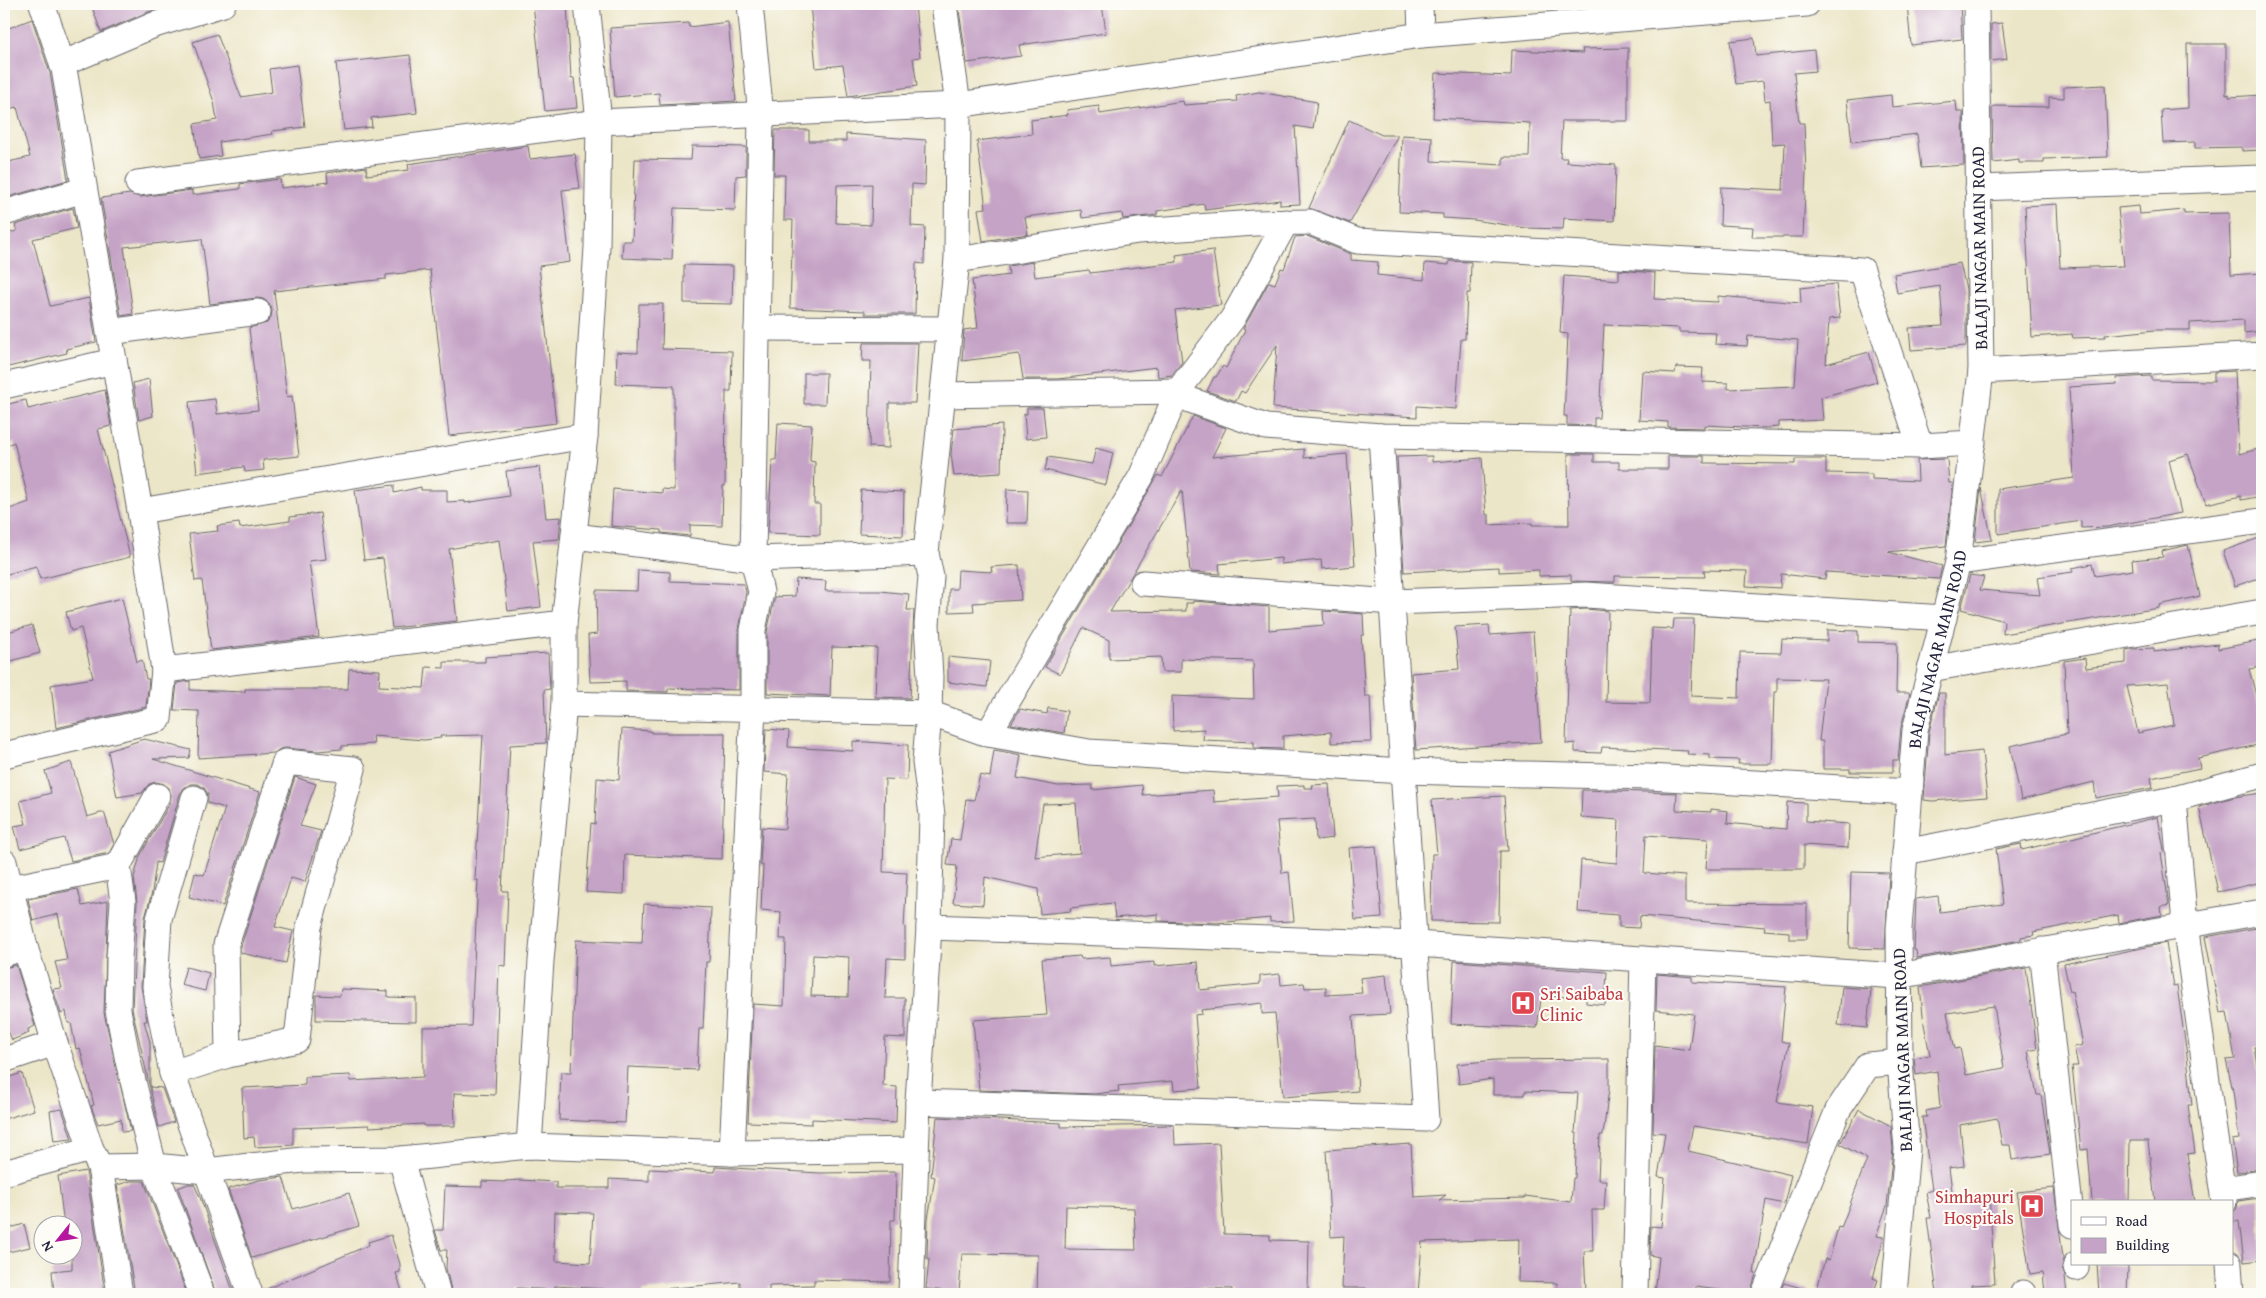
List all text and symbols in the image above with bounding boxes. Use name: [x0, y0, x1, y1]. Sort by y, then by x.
street label: BALAJI NAGAR MAIN ROAD: [1964, 146, 1994, 350]
street label: BALAJI NAGAR MAIN ROAD: [1900, 548, 1973, 750]
street label: BALAJI NAGAR MAIN ROAD: [1885, 948, 1919, 1152]
place label: Sri Saibaba Clinic: [1540, 980, 1624, 1028]
hospital icon: Sri Saibaba Clinic: [1510, 990, 1536, 1016]
place label: Simhapuri Hospitals: [1935, 1183, 2014, 1231]
hospital icon: Simhapuri Hospitals: [2019, 1193, 2045, 1219]
legend: [2071, 1200, 2234, 1266]
text: Road: [2116, 1210, 2147, 1231]
north arrow: [32, 1216, 82, 1266]
text: Building: [2116, 1234, 2170, 1255]
text: N: [35, 1237, 58, 1256]

